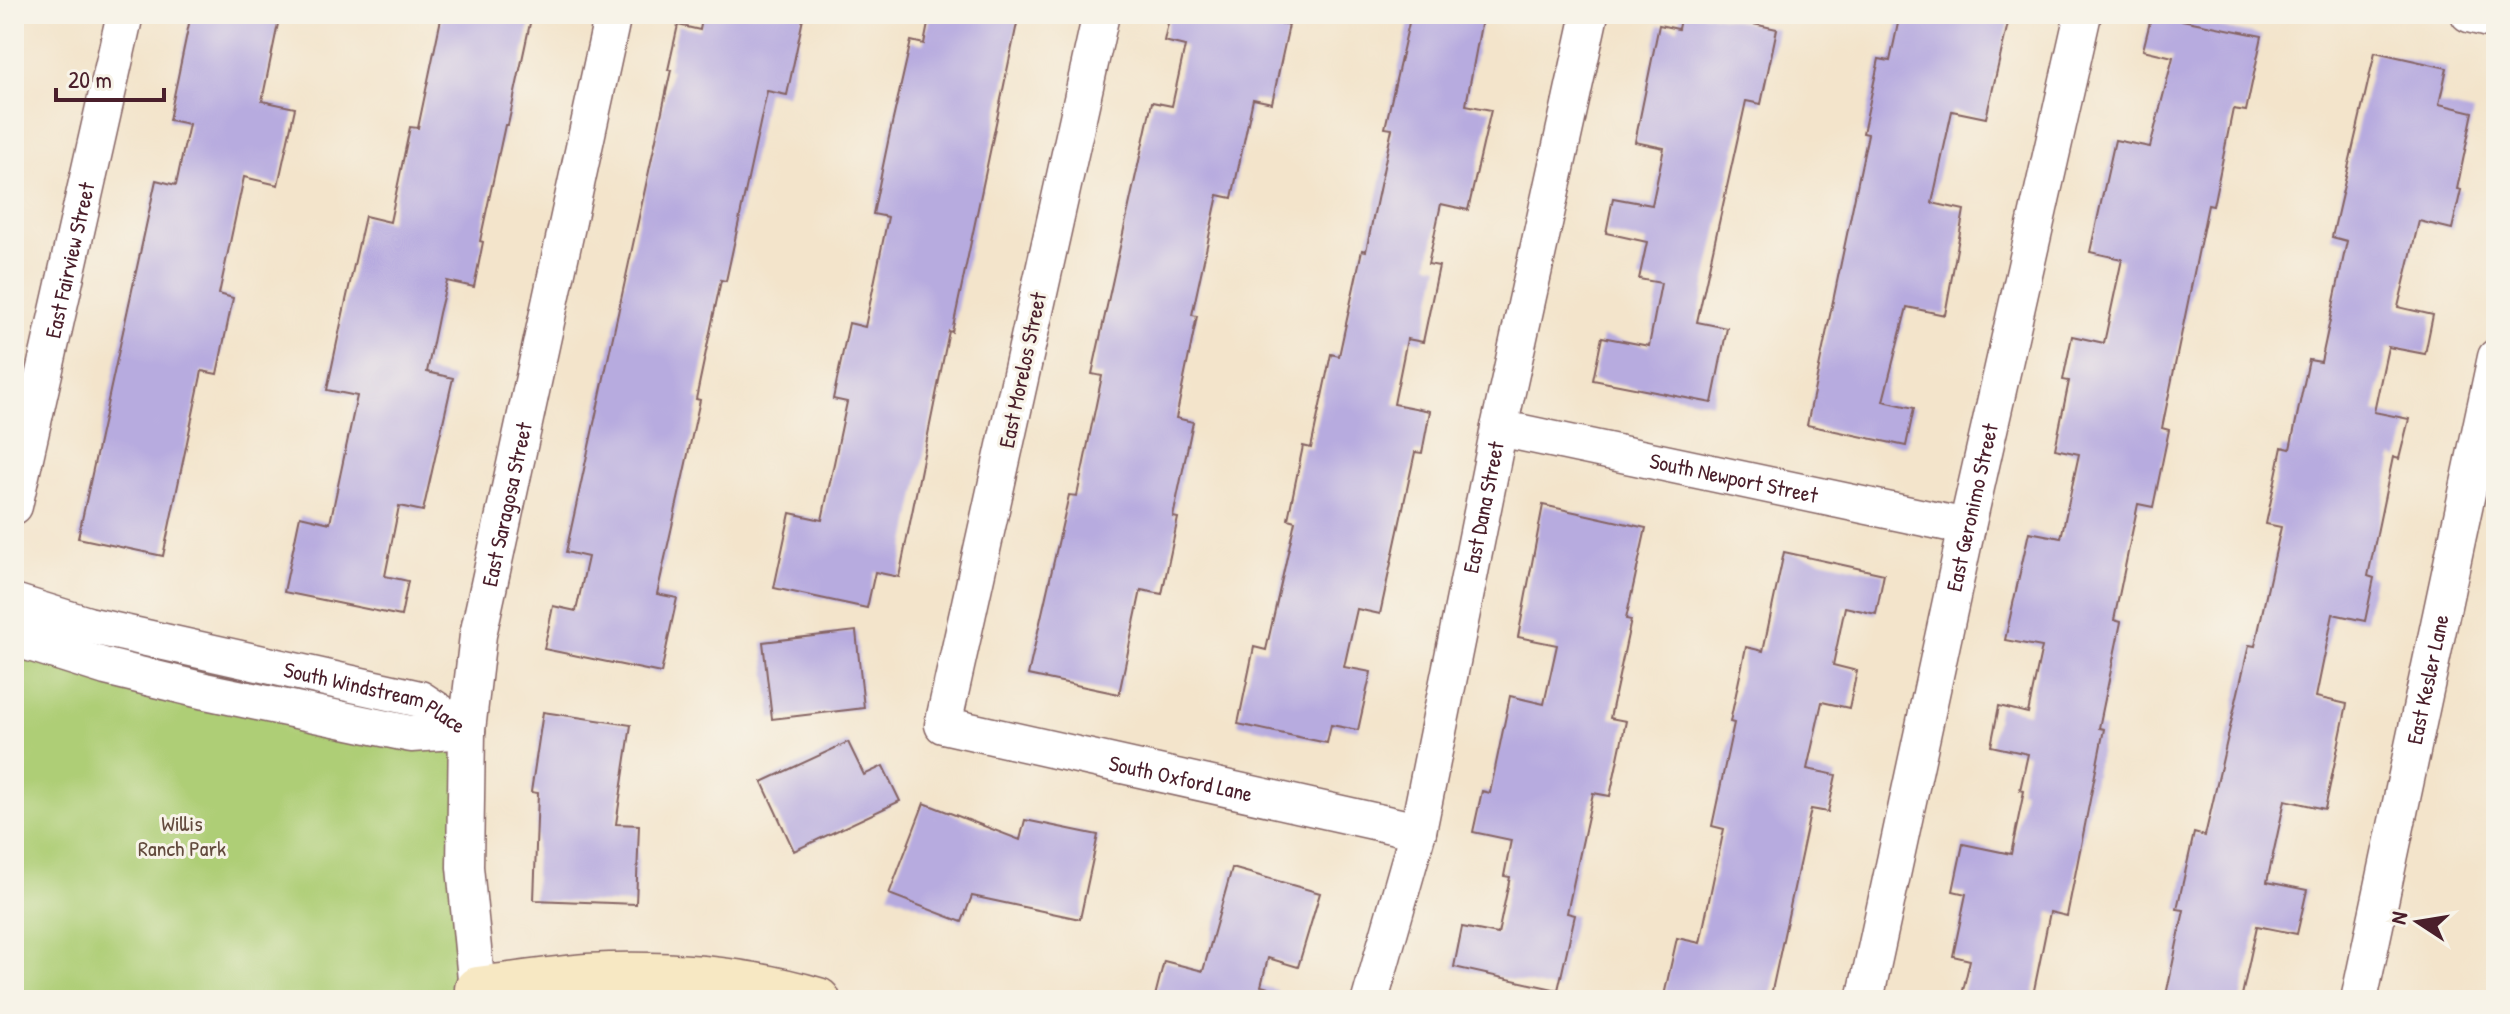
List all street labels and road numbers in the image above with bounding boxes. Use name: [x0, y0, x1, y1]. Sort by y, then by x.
street label: East Fairview Street: [37, 179, 102, 341]
street label: East Morelos Street: [991, 289, 1053, 450]
street label: East Saragosa Street: [474, 419, 539, 589]
street label: East Geronimo Street: [1939, 420, 2005, 594]
street label: East Dana Street: [1455, 438, 1511, 576]
street label: South Newport Street: [1647, 445, 1821, 510]
street label: East Kesler Lane: [2399, 611, 2456, 747]
street label: South Windstream Place: [281, 654, 472, 740]
street label: South Oxford Lane: [1106, 748, 1256, 809]

